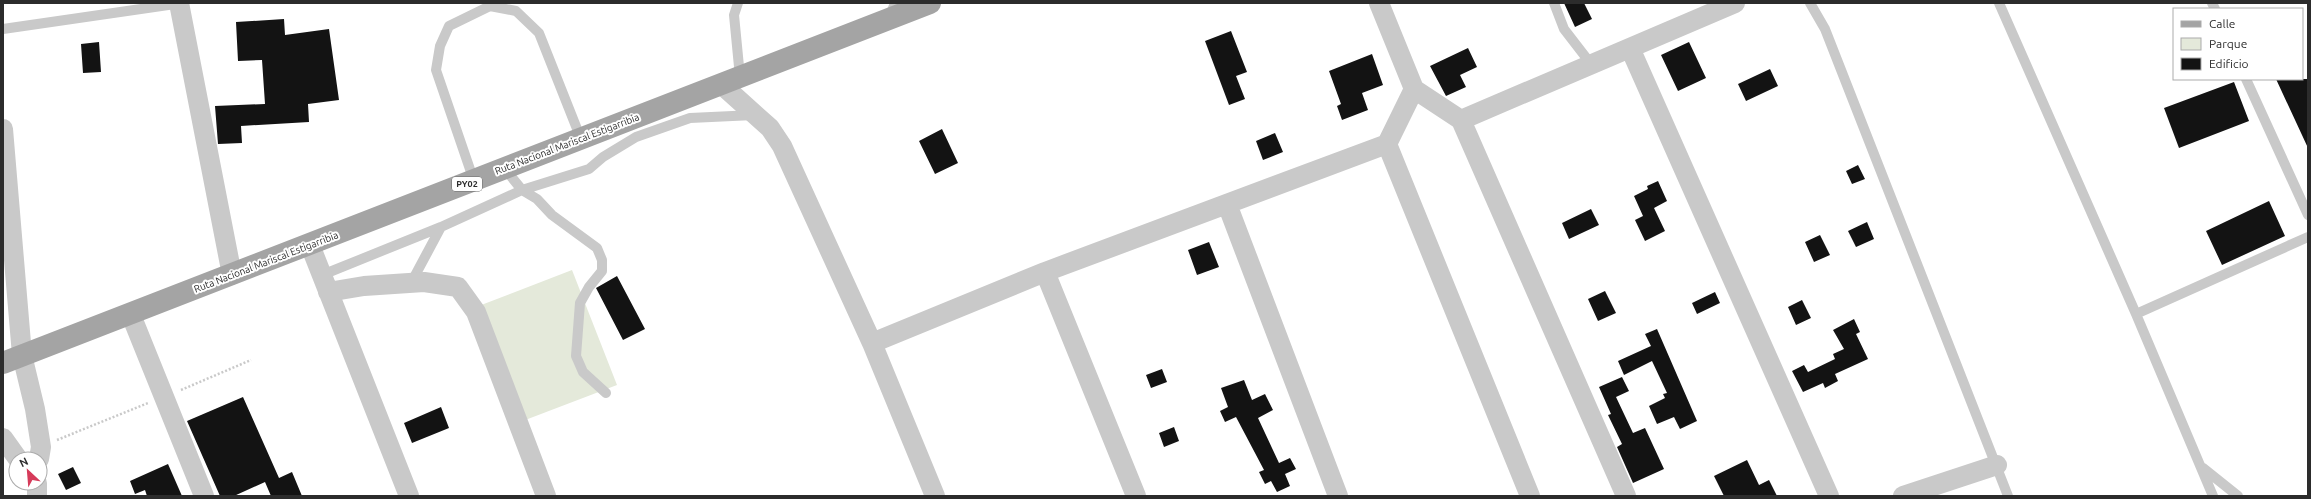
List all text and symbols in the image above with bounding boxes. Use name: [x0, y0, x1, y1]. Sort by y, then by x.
legend: [2173, 8, 2303, 80]
text: Calle: [2209, 17, 2235, 30]
text: Parque: [2209, 37, 2247, 50]
text: Edificio: [2209, 57, 2249, 70]
street label: Ruta Nacional Mariscal Estigarribia: [493, 111, 641, 177]
road number: PY02: [452, 177, 482, 191]
street label: Ruta Nacional Mariscal Estigarribia: [192, 229, 340, 295]
north arrow: [8, 451, 48, 491]
text: N: [17, 455, 30, 469]

